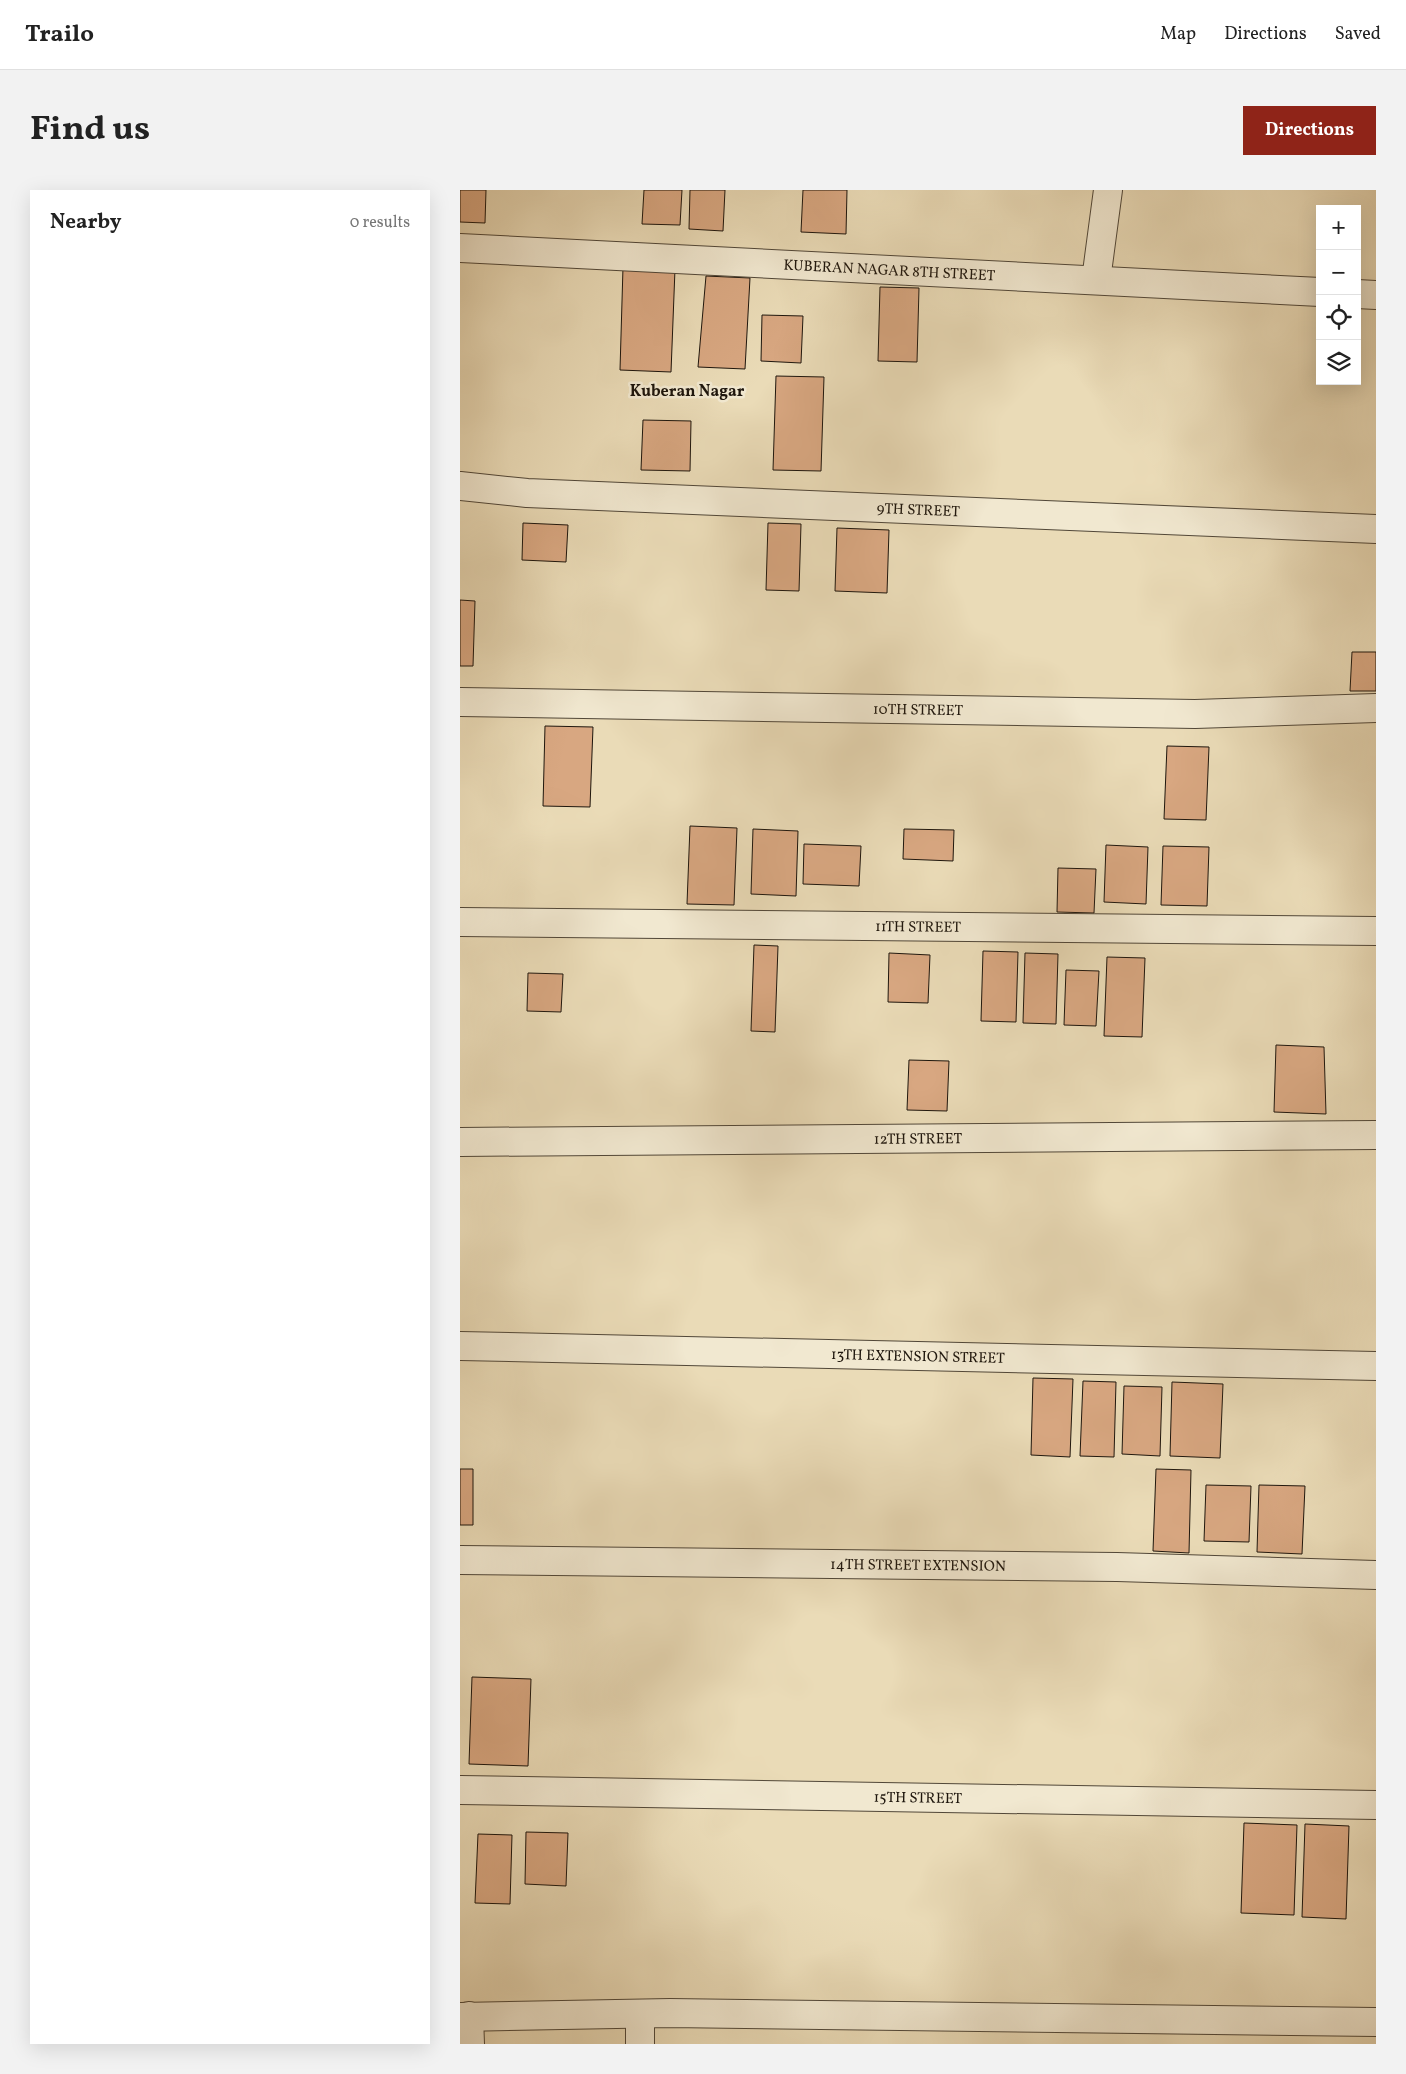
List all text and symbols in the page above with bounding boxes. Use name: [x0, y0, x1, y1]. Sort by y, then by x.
text: Trailo: [25, 18, 94, 52]
text: Map: [1160, 22, 1196, 47]
text: Directions: [1224, 22, 1307, 47]
text: Saved: [1335, 22, 1381, 47]
text: Find us: [30, 106, 150, 154]
button: Directions: [1243, 106, 1376, 155]
map controls: [1316, 205, 1361, 385]
button: +: [1316, 205, 1361, 250]
text: Nearby: [50, 208, 121, 237]
text: 0 results: [350, 212, 410, 234]
button: −: [1316, 250, 1361, 295]
street label: KUBERAN NAGAR 8TH STREET: [783, 256, 996, 287]
button: locate: [1316, 295, 1361, 340]
button: layers: [1316, 340, 1361, 385]
district label: Kuberan Nagar: [630, 381, 745, 403]
street label: 9TH STREET: [876, 499, 961, 523]
street label: 10TH STREET: [873, 700, 964, 722]
street label: 11TH STREET: [875, 917, 961, 939]
street label: 12TH STREET: [874, 1129, 962, 1151]
street label: 13TH EXTENSION STREET: [831, 1345, 1005, 1370]
street label: 14TH STREET EXTENSION: [830, 1555, 1006, 1578]
street label: 15TH STREET: [873, 1788, 963, 1810]

